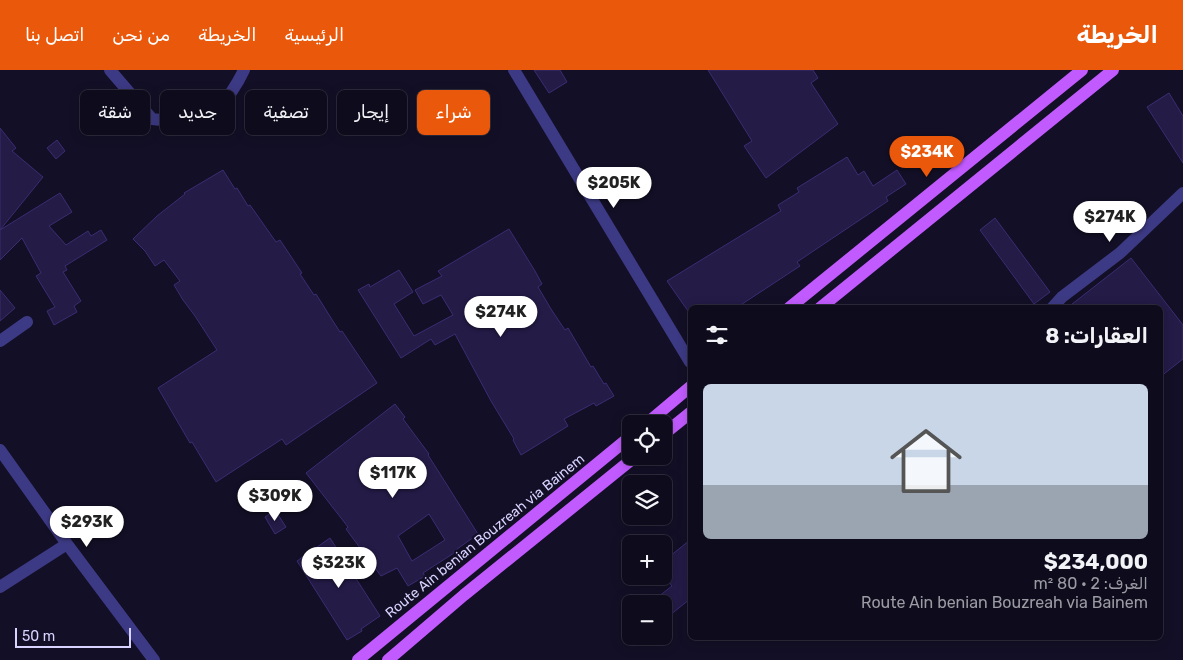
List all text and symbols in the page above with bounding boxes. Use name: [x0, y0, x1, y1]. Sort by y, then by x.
text: الخريطة: [1077, 21, 1158, 49]
text: اتصل بنا: [25, 24, 84, 46]
text: من نحن: [112, 24, 170, 46]
text: الخريطة: [198, 24, 256, 46]
text: الرئيسية: [284, 24, 344, 46]
chip: شقة: [80, 90, 150, 135]
chip: جديد: [160, 90, 235, 135]
chip: تصفية: [245, 90, 327, 135]
chip: إيجار: [337, 90, 407, 135]
chip: شراء: [417, 90, 490, 135]
pin: $234K: [892, 136, 962, 178]
text: $234K: [900, 142, 954, 161]
pin: $205K: [579, 166, 649, 209]
text: $205K: [588, 173, 640, 192]
pin: $274K: [1075, 200, 1145, 243]
text: $274K: [1084, 207, 1136, 226]
pin: $274K: [466, 296, 536, 338]
text: $274K: [475, 302, 527, 321]
icon: filters: [703, 321, 731, 349]
text: العقارات: 8: [1045, 323, 1148, 348]
map controls: [622, 415, 672, 645]
button: locate: [622, 415, 672, 465]
icon: home: [881, 416, 971, 506]
street label: Route Ain benian Bouzreah via Bainem: [382, 450, 588, 622]
pin: $117K: [358, 456, 428, 499]
text: $117K: [370, 463, 416, 482]
button: layers: [622, 475, 672, 525]
pin: $309K: [240, 480, 310, 522]
text: $309K: [249, 486, 301, 505]
pin: $293K: [52, 506, 122, 548]
text: $293K: [61, 512, 113, 531]
button: +: [622, 535, 672, 585]
pin: $323K: [304, 546, 374, 589]
text: $234,000: [1044, 549, 1148, 574]
text: $323K: [313, 553, 365, 572]
text: الغرف: 2 · 80 m²: [1033, 574, 1148, 593]
text: Route Ain benian Bouzreah via Bainem: [861, 593, 1148, 612]
button: −: [622, 595, 672, 645]
scale bar: [15, 625, 131, 648]
text: 50 m: [22, 628, 55, 645]

